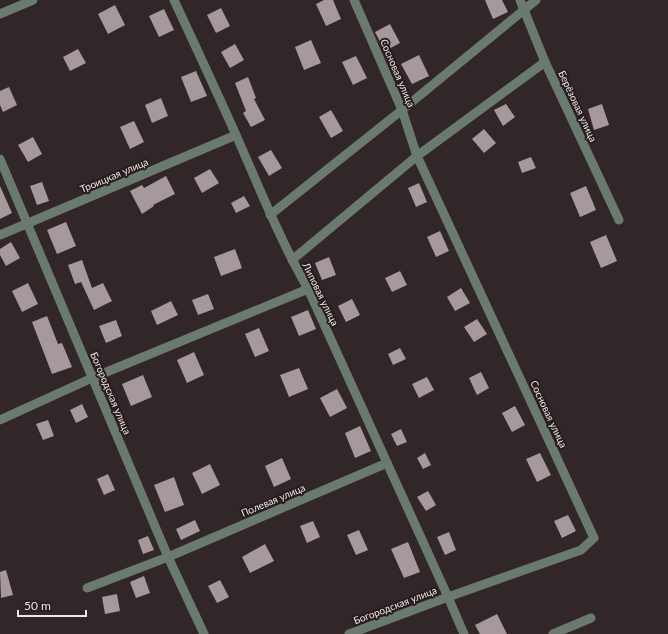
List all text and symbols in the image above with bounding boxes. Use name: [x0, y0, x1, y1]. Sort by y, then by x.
street label: Сосновая улица: [378, 37, 418, 109]
street label: Берёзовая улица: [556, 68, 600, 144]
street label: Троицкая улица: [78, 155, 150, 195]
street label: Липовая улица: [300, 259, 342, 328]
street label: Богородская улица: [88, 350, 134, 436]
street label: Сосновая улица: [528, 378, 570, 450]
street label: Полевая улица: [239, 481, 307, 519]
street label: Богородская улица: [352, 584, 438, 626]
scale bar: [18, 592, 86, 618]
text: 50 m: [24, 598, 51, 613]

